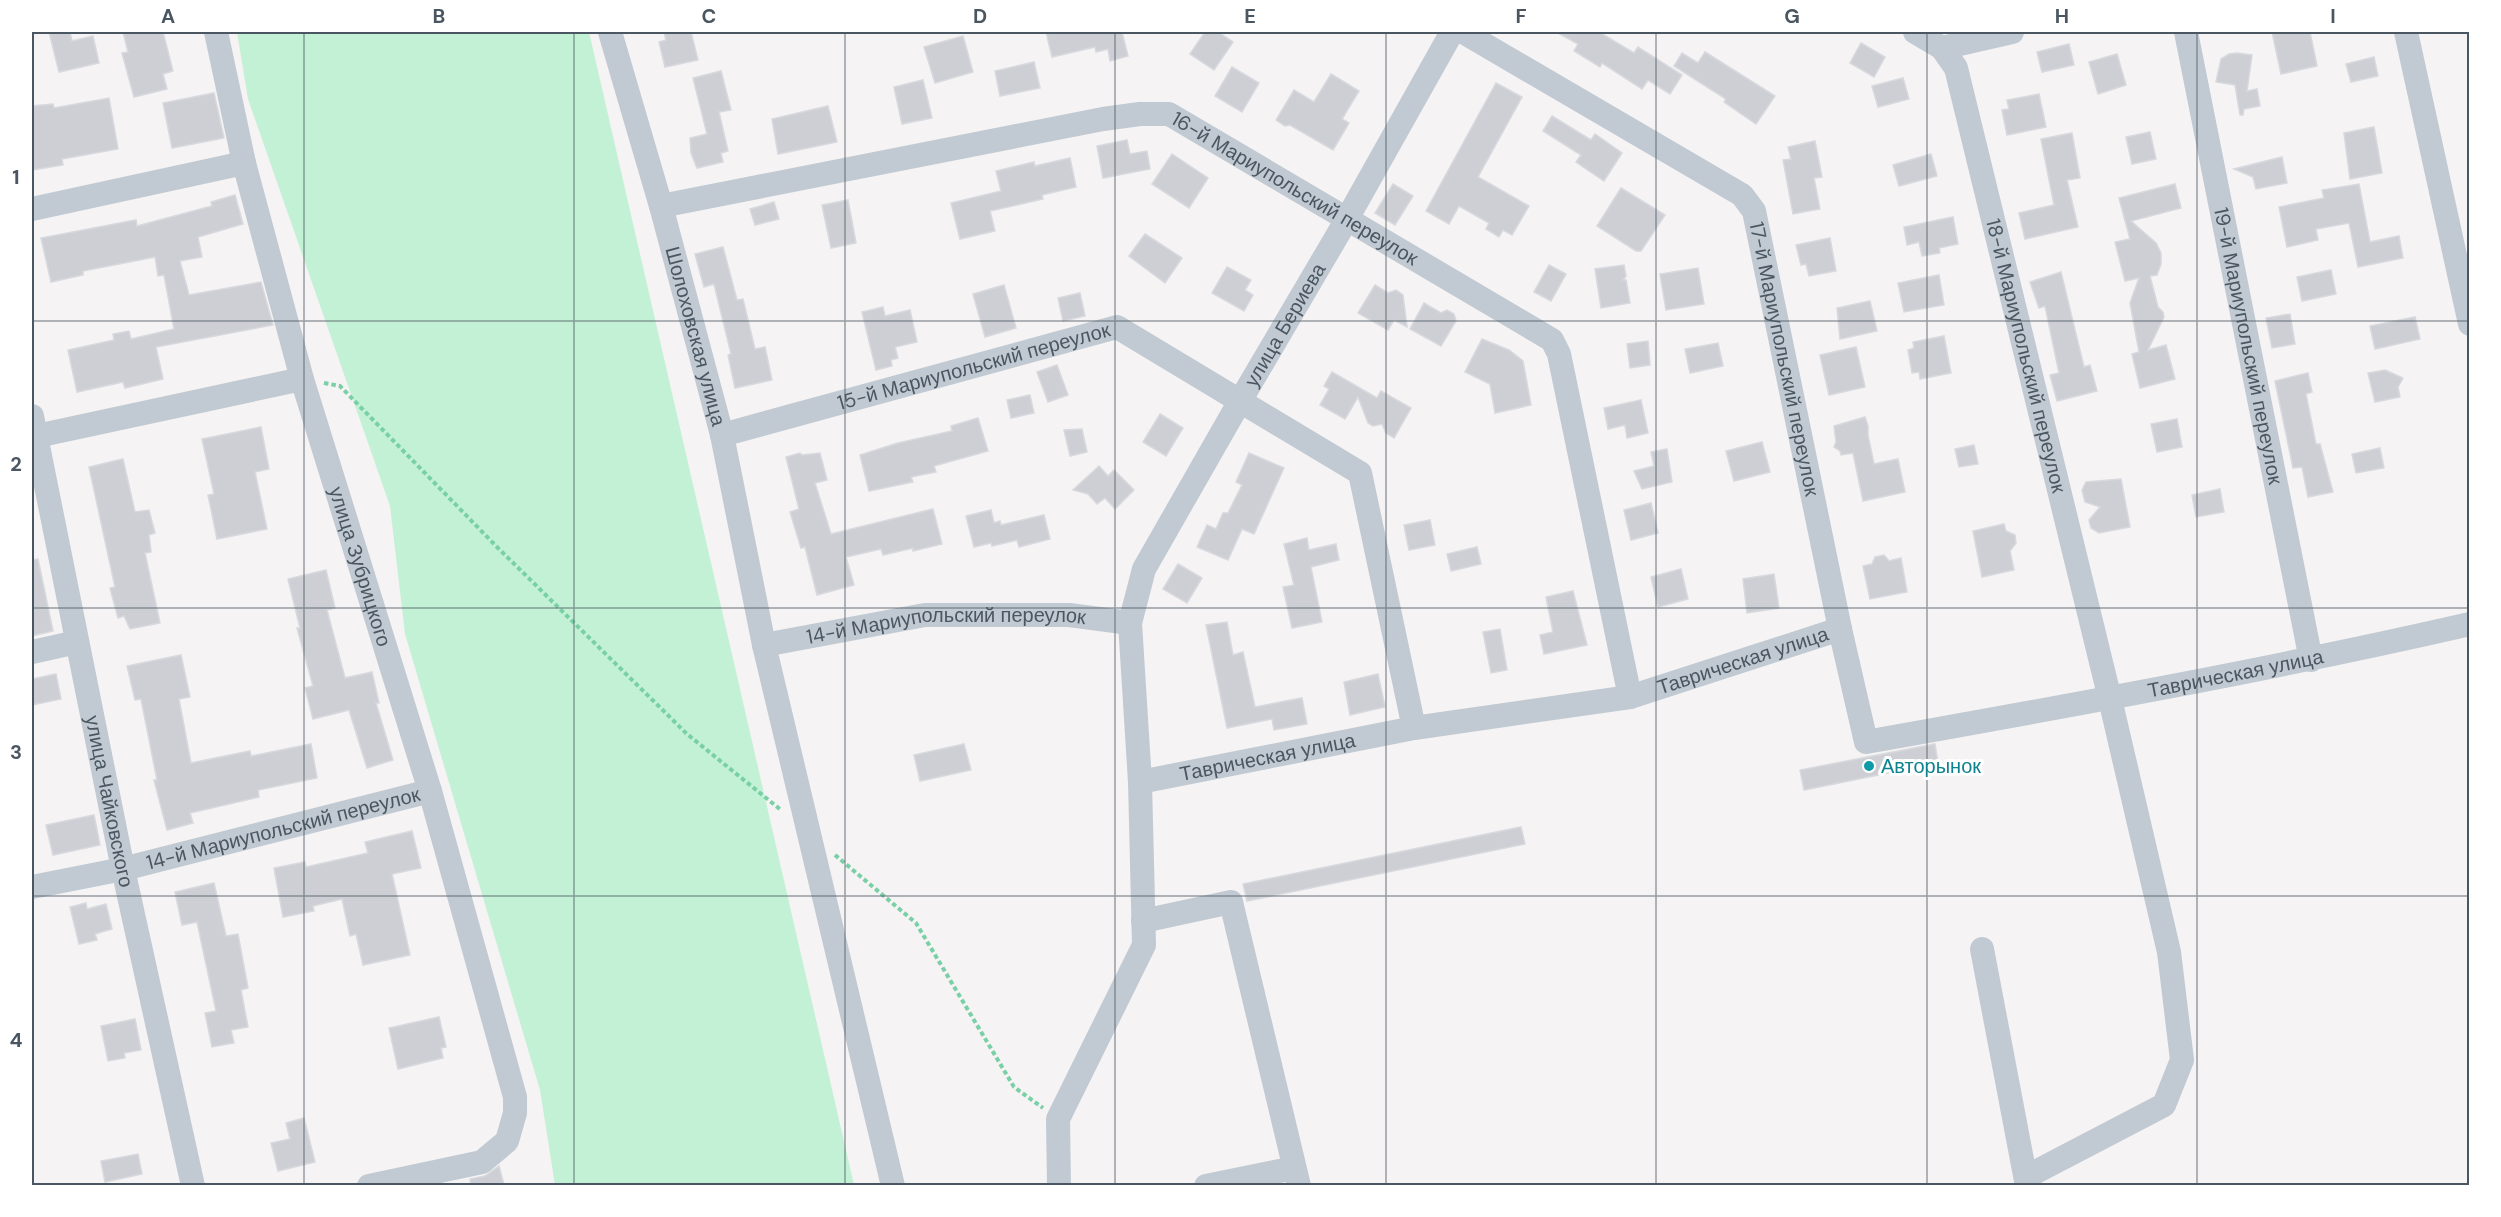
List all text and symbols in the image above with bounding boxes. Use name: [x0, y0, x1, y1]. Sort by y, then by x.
text: A: [161, 3, 175, 29]
text: B: [433, 3, 445, 29]
text: C: [702, 3, 716, 29]
text: D: [973, 3, 987, 29]
text: E: [1244, 3, 1256, 29]
text: F: [1515, 3, 1527, 29]
text: G: [1784, 3, 1800, 29]
text: H: [2055, 3, 2069, 29]
text: I: [2330, 3, 2336, 29]
street label: 16-й Мариупольский переулок: [1167, 105, 1423, 271]
text: 1: [12, 164, 20, 190]
street label: 19-й Мариупольский переулок: [2208, 205, 2289, 487]
street label: 18-й Мариупольский переулок: [1980, 216, 2072, 496]
street label: 17-й Мариупольский переулок: [1744, 219, 1825, 498]
street label: Шолоховская улица: [659, 244, 732, 430]
street label: улица Бериева: [1238, 257, 1332, 392]
street label: 15-й Мариупольский переулок: [835, 316, 1113, 416]
text: 2: [10, 451, 22, 477]
street label: улица Зубрицкого: [323, 483, 397, 650]
street label: 14-й Мариупольский переулок: [804, 602, 1088, 650]
street label: Таврическая улица: [1654, 620, 1832, 700]
street label: Таврическая улица: [2146, 643, 2326, 703]
street label: улица Чайковского: [79, 713, 140, 890]
street label: Таврическая улица: [1178, 727, 1358, 787]
text: 3: [10, 739, 22, 765]
place label: Авторынок: [1881, 753, 1981, 779]
marker: Авторынок: [1862, 759, 1876, 773]
street label: 14-й Мариупольский переулок: [144, 781, 423, 876]
text: 4: [10, 1027, 23, 1053]

